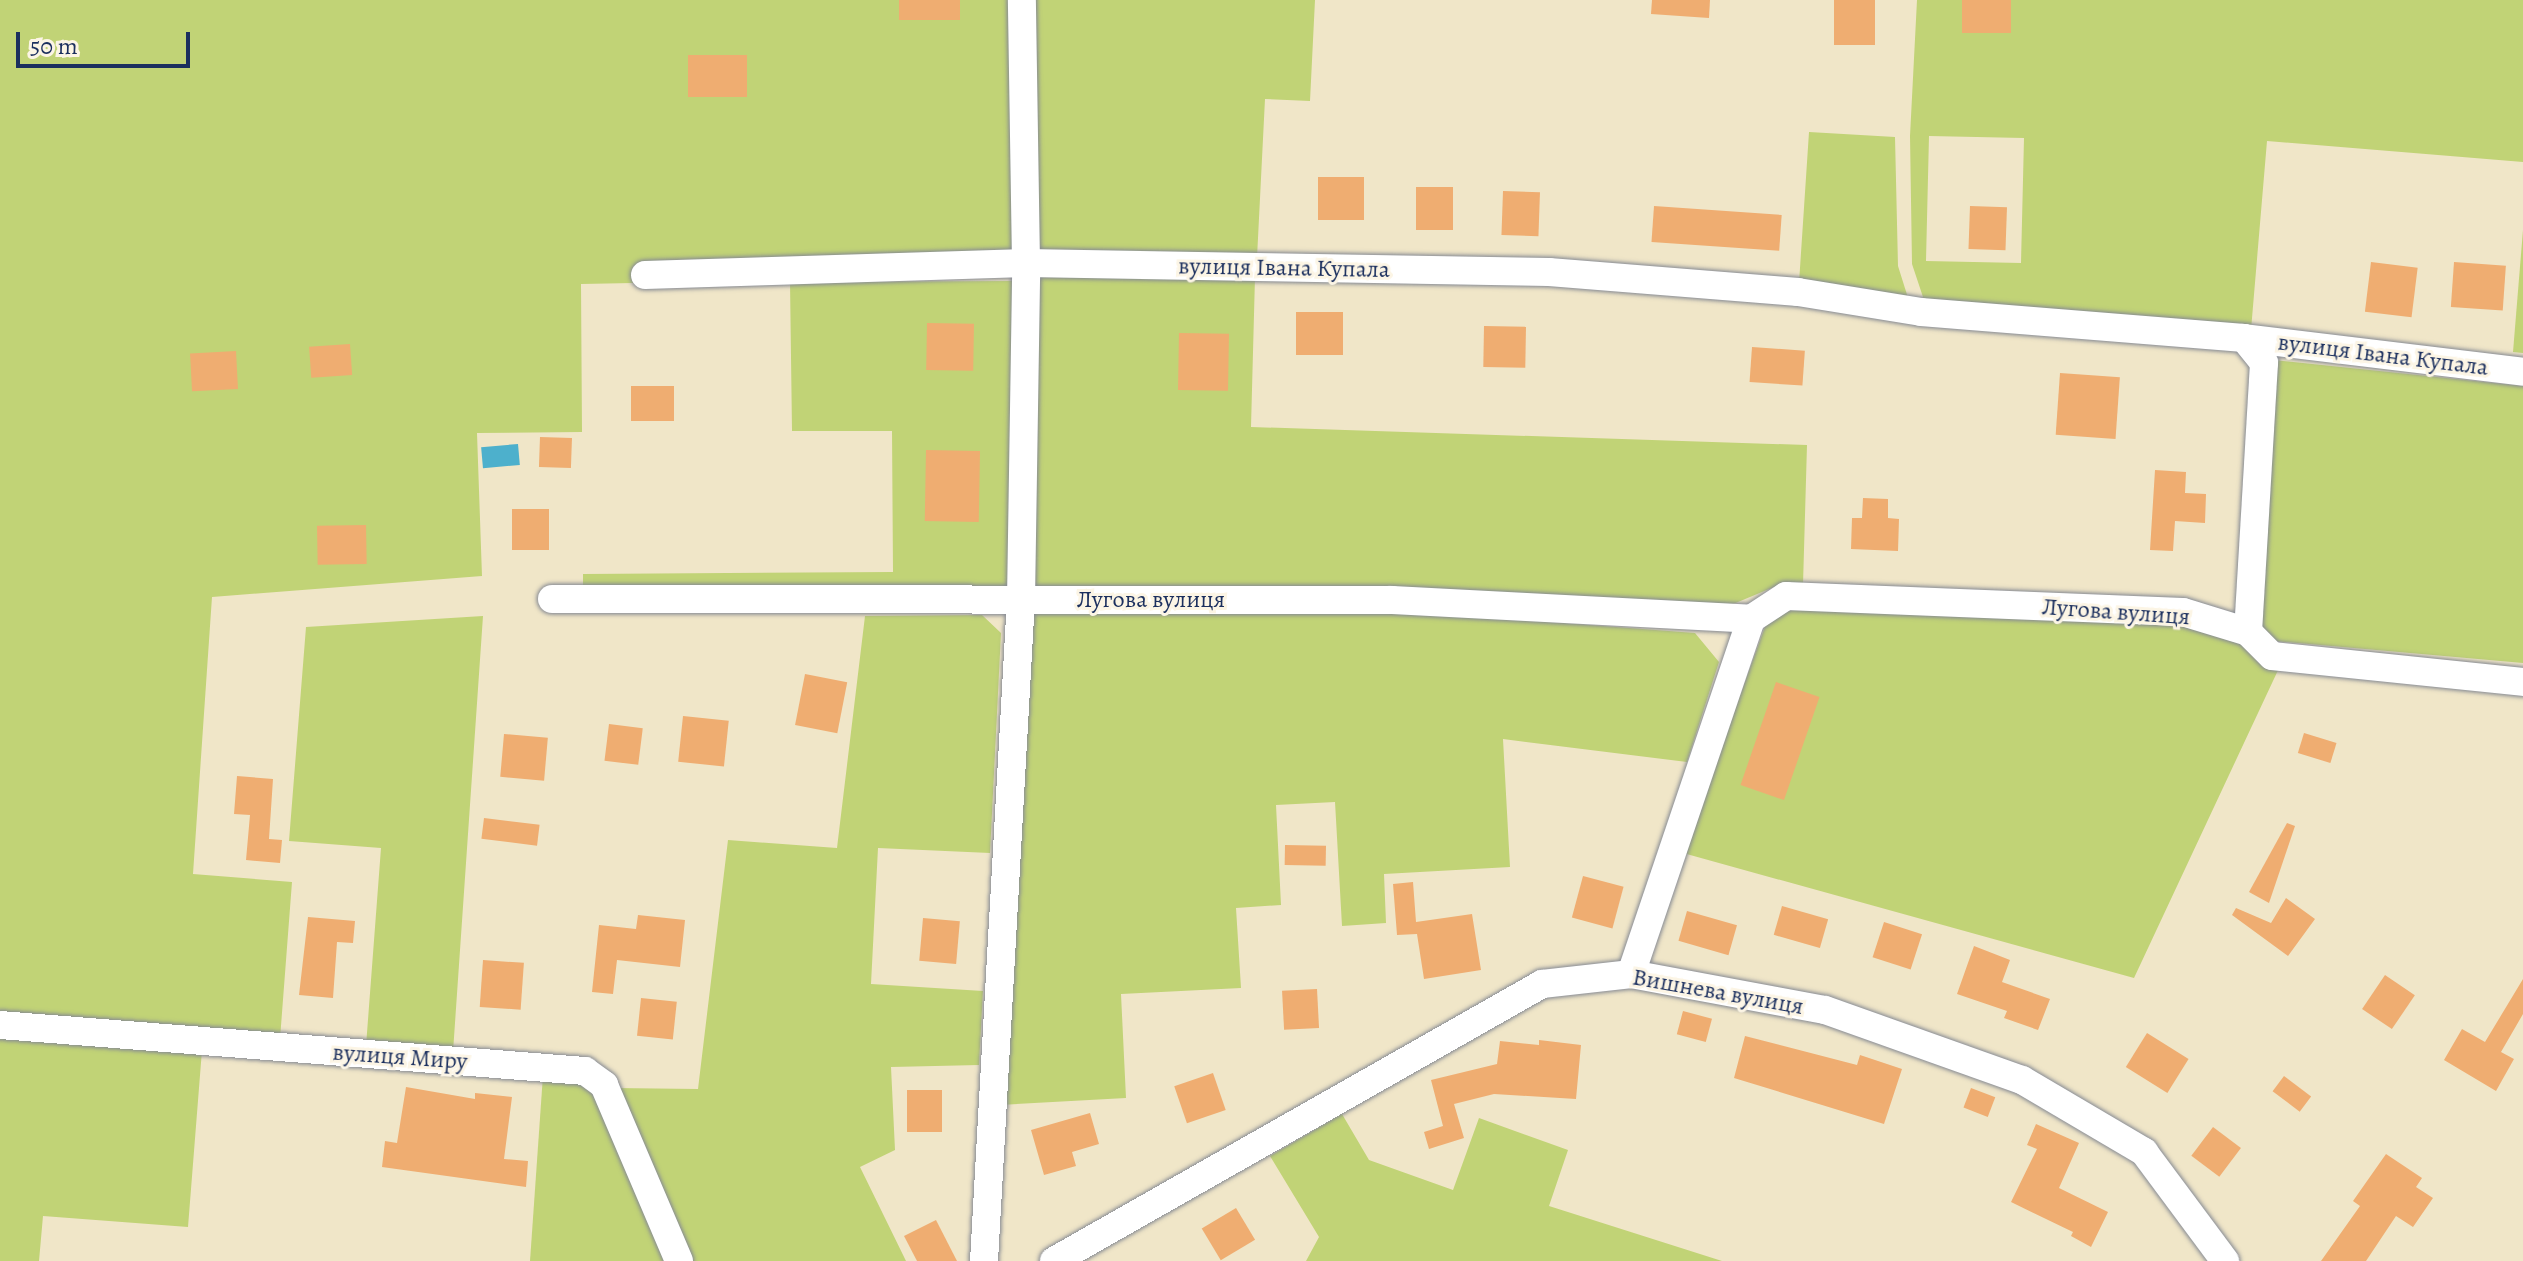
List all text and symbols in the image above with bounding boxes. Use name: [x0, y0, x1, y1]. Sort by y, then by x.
scale bar: [20, 16, 194, 66]
text: 50 m: [30, 30, 78, 62]
street label: вулиця Івана Купала: [1178, 252, 1390, 284]
street label: вулиця Івана Купала: [2276, 328, 2490, 382]
street label: Лугова вулиця: [1077, 586, 1225, 614]
street label: Лугова вулиця: [2041, 592, 2191, 632]
street label: Вишнева вулиця: [1630, 963, 1806, 1021]
street label: вулиця Миру: [332, 1038, 468, 1076]

